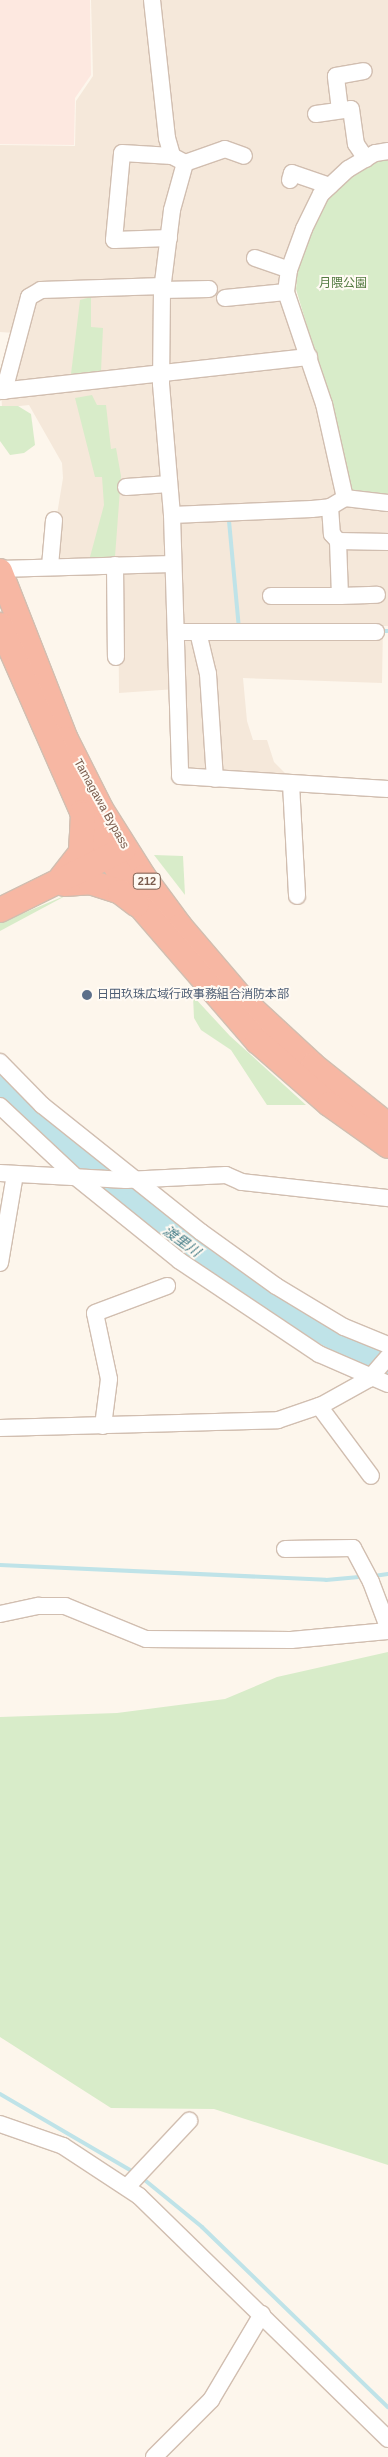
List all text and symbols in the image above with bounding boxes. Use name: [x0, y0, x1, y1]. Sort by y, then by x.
park label: 月隈公園: [319, 277, 367, 291]
street label: Tamagawa Bypass: [70, 756, 132, 852]
road number: 212: [132, 872, 162, 889]
place label: 日田玖珠広域行政事務組合消防本部: [97, 988, 289, 1002]
marker: 日田玖珠広域行政事務組合消防本部: [81, 989, 93, 1001]
water label: 渡里川: [160, 1222, 204, 1260]

